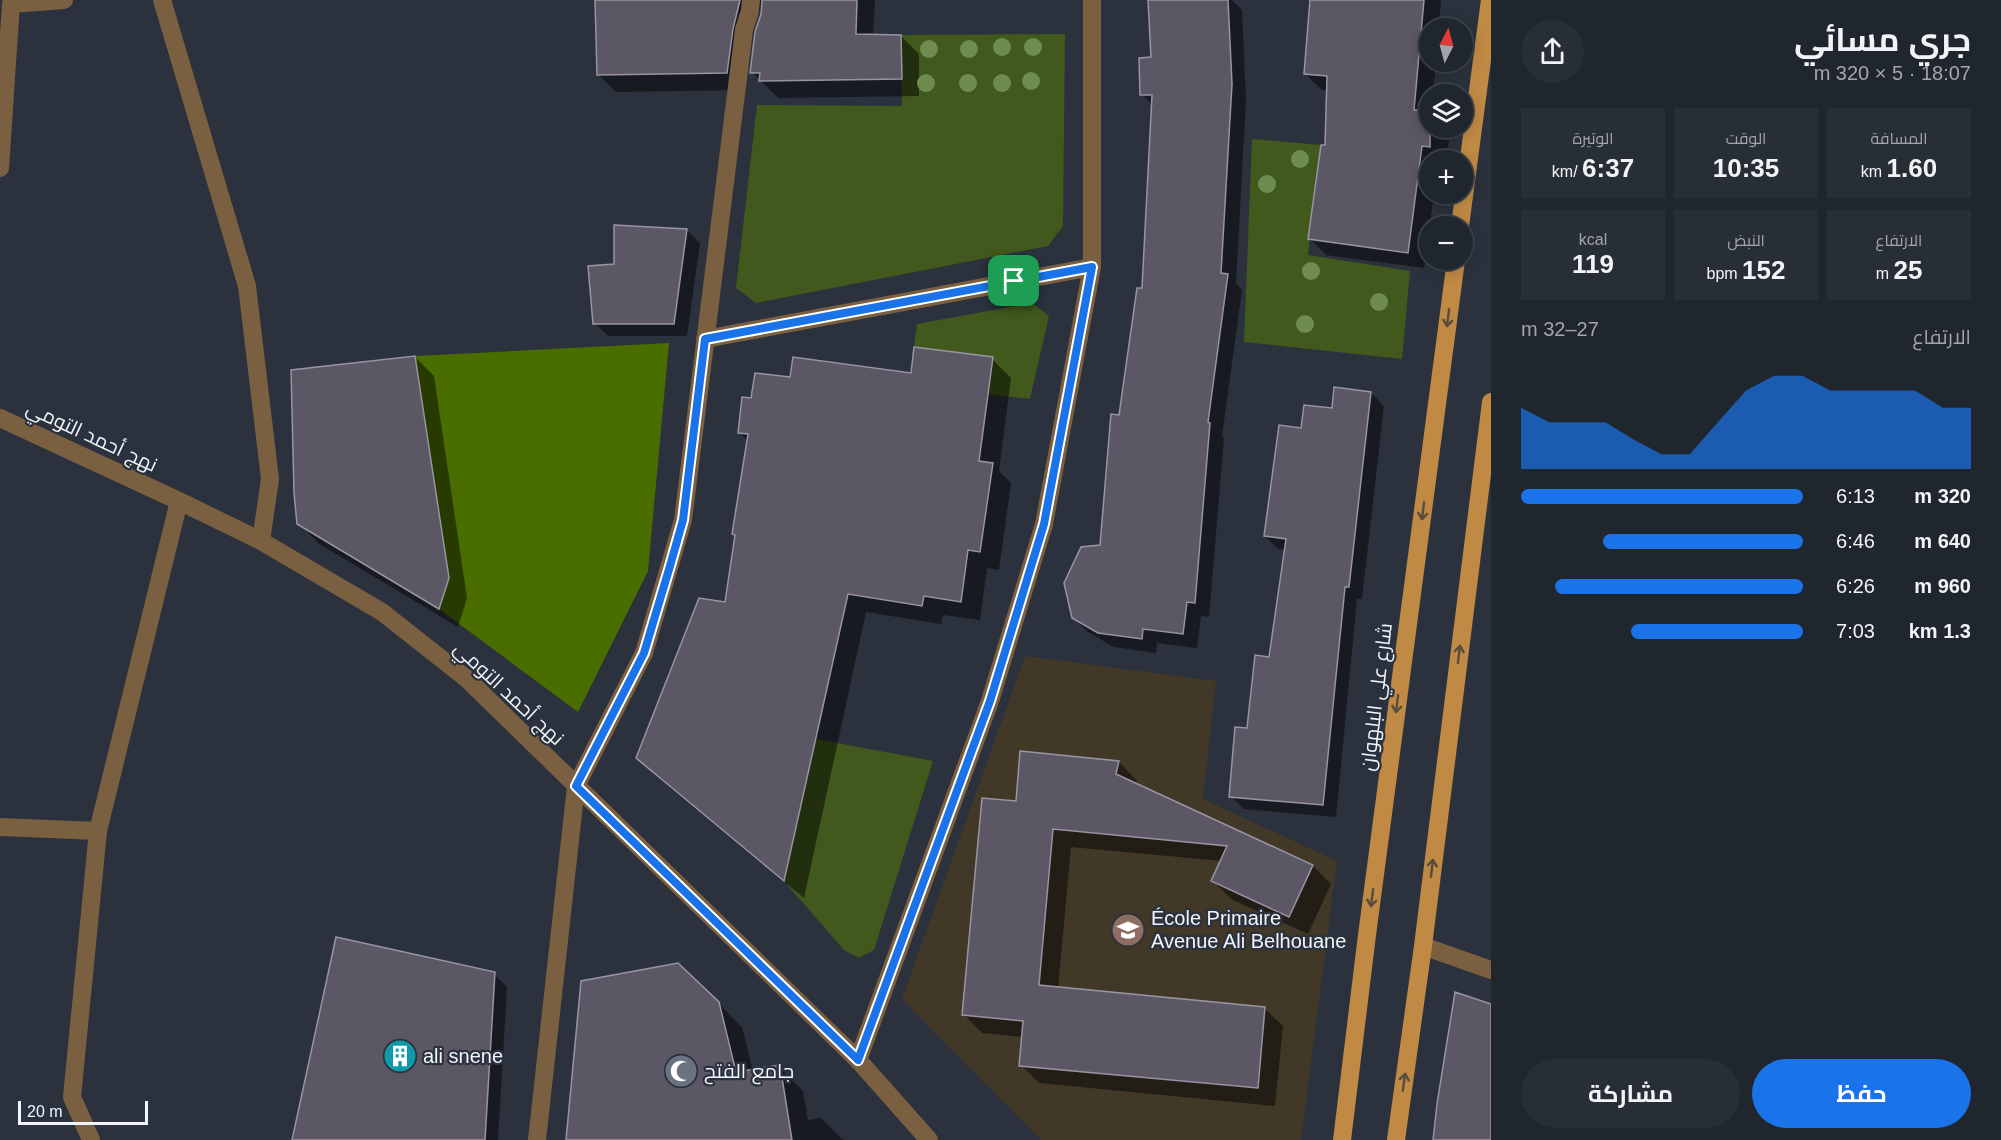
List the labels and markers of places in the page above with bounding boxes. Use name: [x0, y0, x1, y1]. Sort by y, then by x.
pin: [988, 255, 1039, 306]
place label: École Primaire Avenue Ali Belhouane: [1151, 907, 1346, 952]
school or university icon: École Primaire Avenue Ali Belhouane: [1110, 912, 1146, 948]
building icon: ali snene: [382, 1038, 418, 1074]
place label: ali snene: [423, 1045, 503, 1067]
mosque icon: جامع الفتح: [663, 1053, 699, 1089]
place label: جامع الفتح: [704, 1060, 794, 1085]

